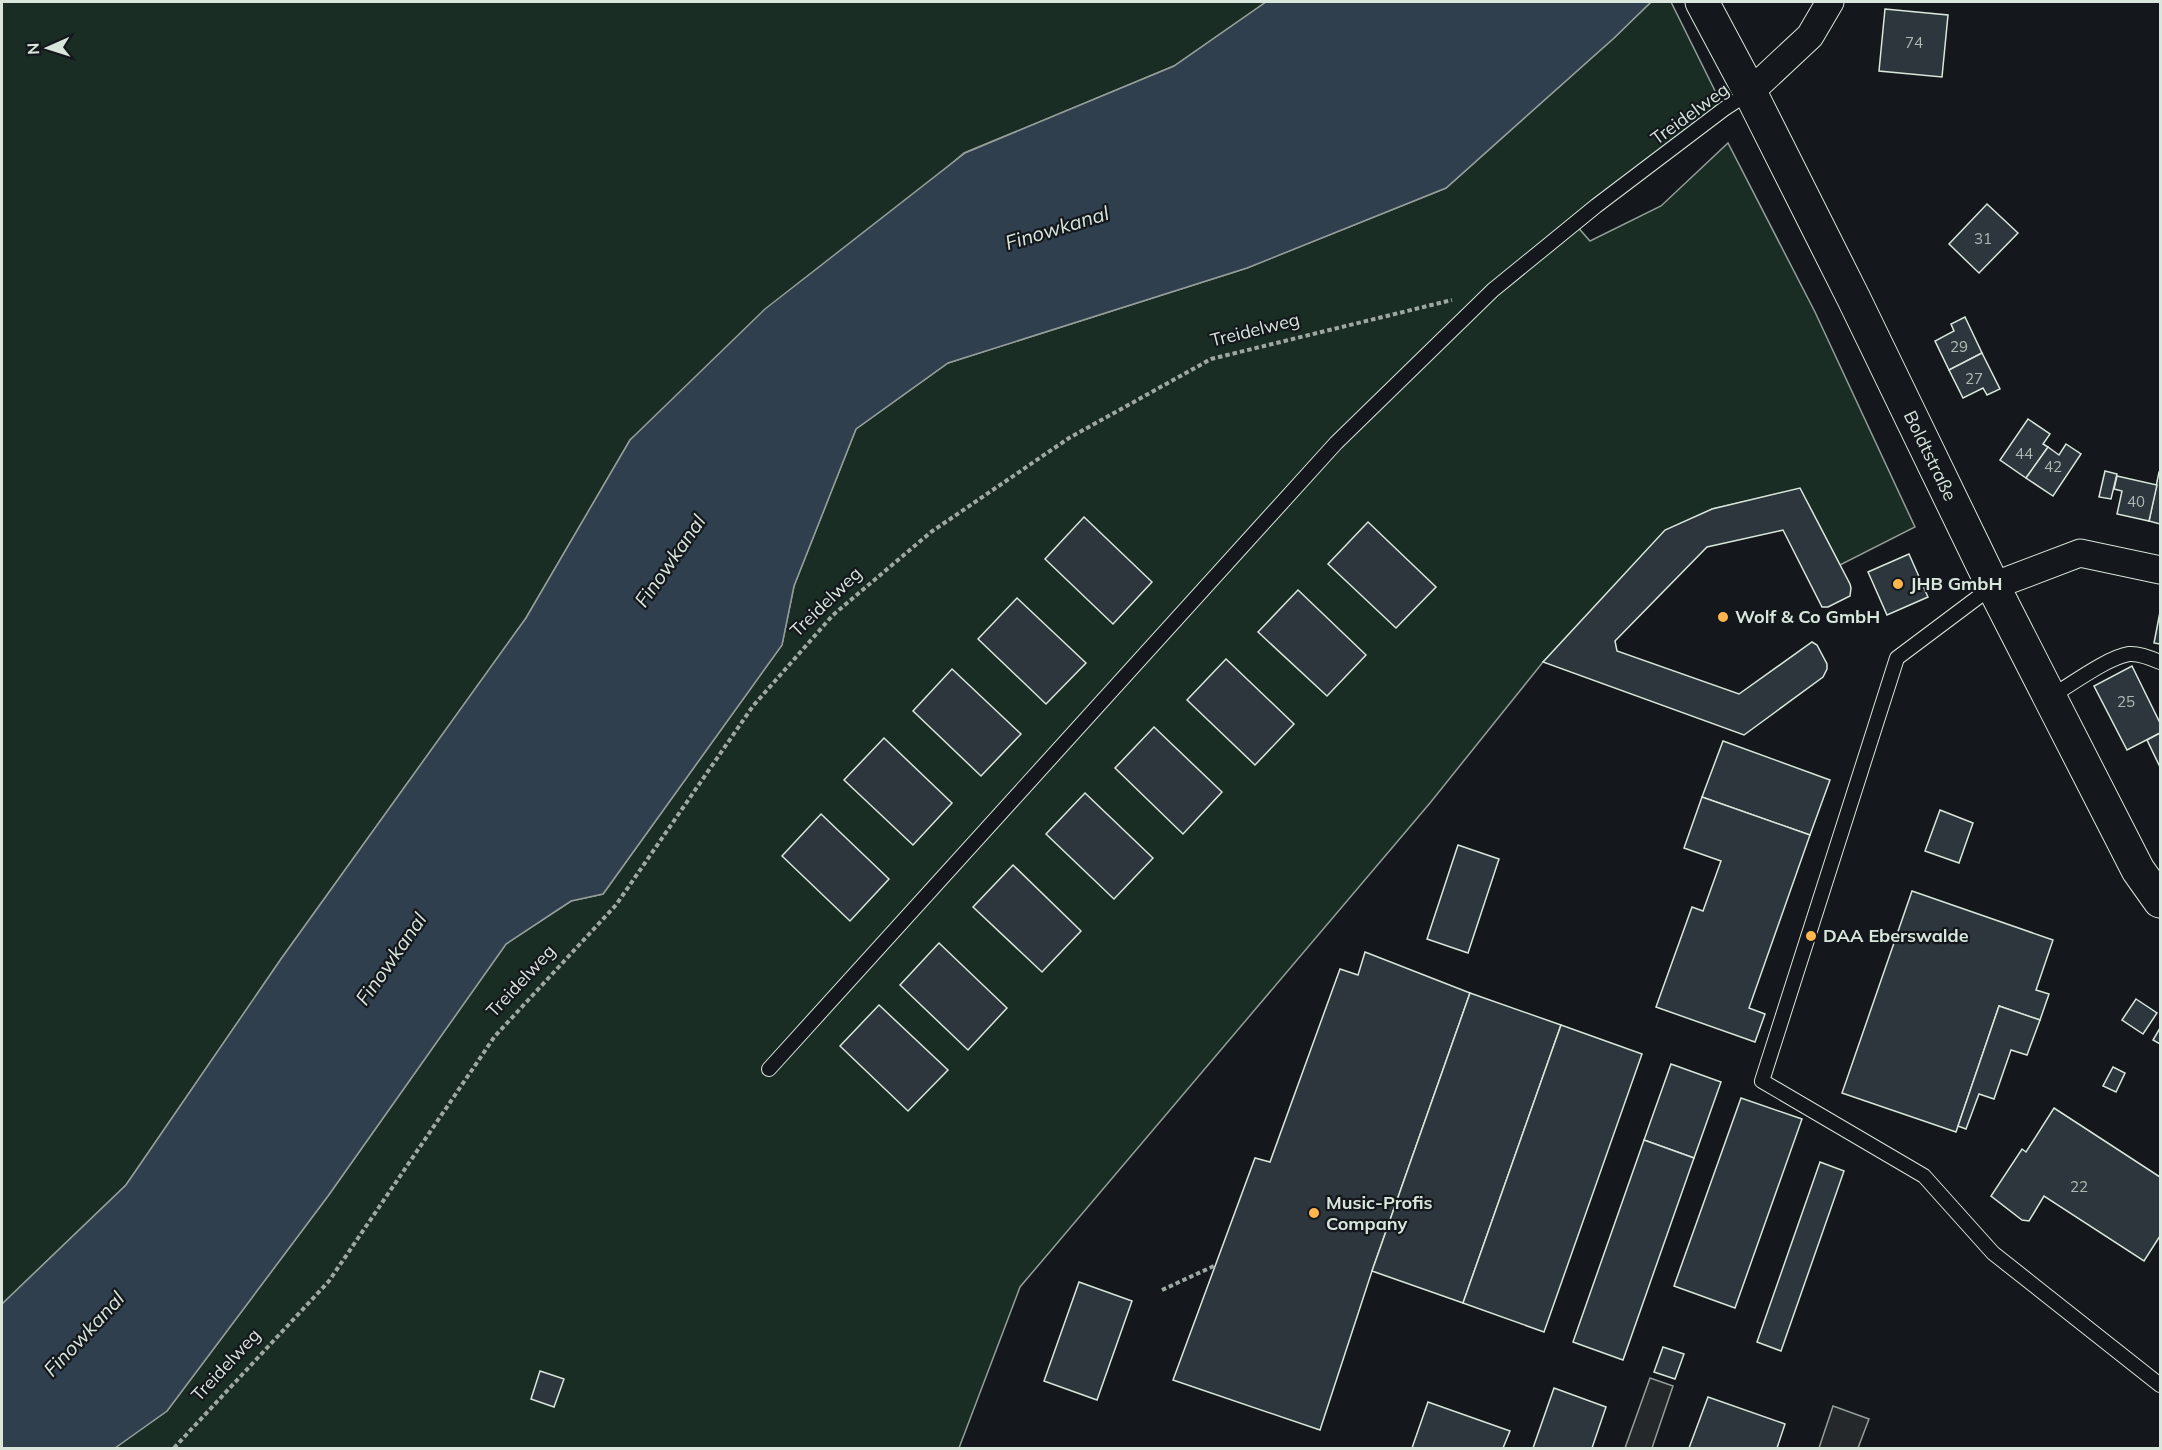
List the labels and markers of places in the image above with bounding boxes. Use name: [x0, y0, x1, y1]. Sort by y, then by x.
place label: JHB GmbH: [1910, 572, 2002, 595]
marker: JHB GmbH: [1891, 577, 1905, 591]
place label: Wolf & Co GmbH: [1735, 605, 1880, 628]
marker: Wolf & Co GmbH: [1716, 610, 1730, 624]
place label: DAA Eberswalde: [1823, 924, 1969, 947]
marker: DAA Eberswalde: [1804, 929, 1818, 943]
place label: Music-Profis Company: [1326, 1191, 1433, 1235]
marker: Music-Profis Company: [1307, 1206, 1321, 1220]

